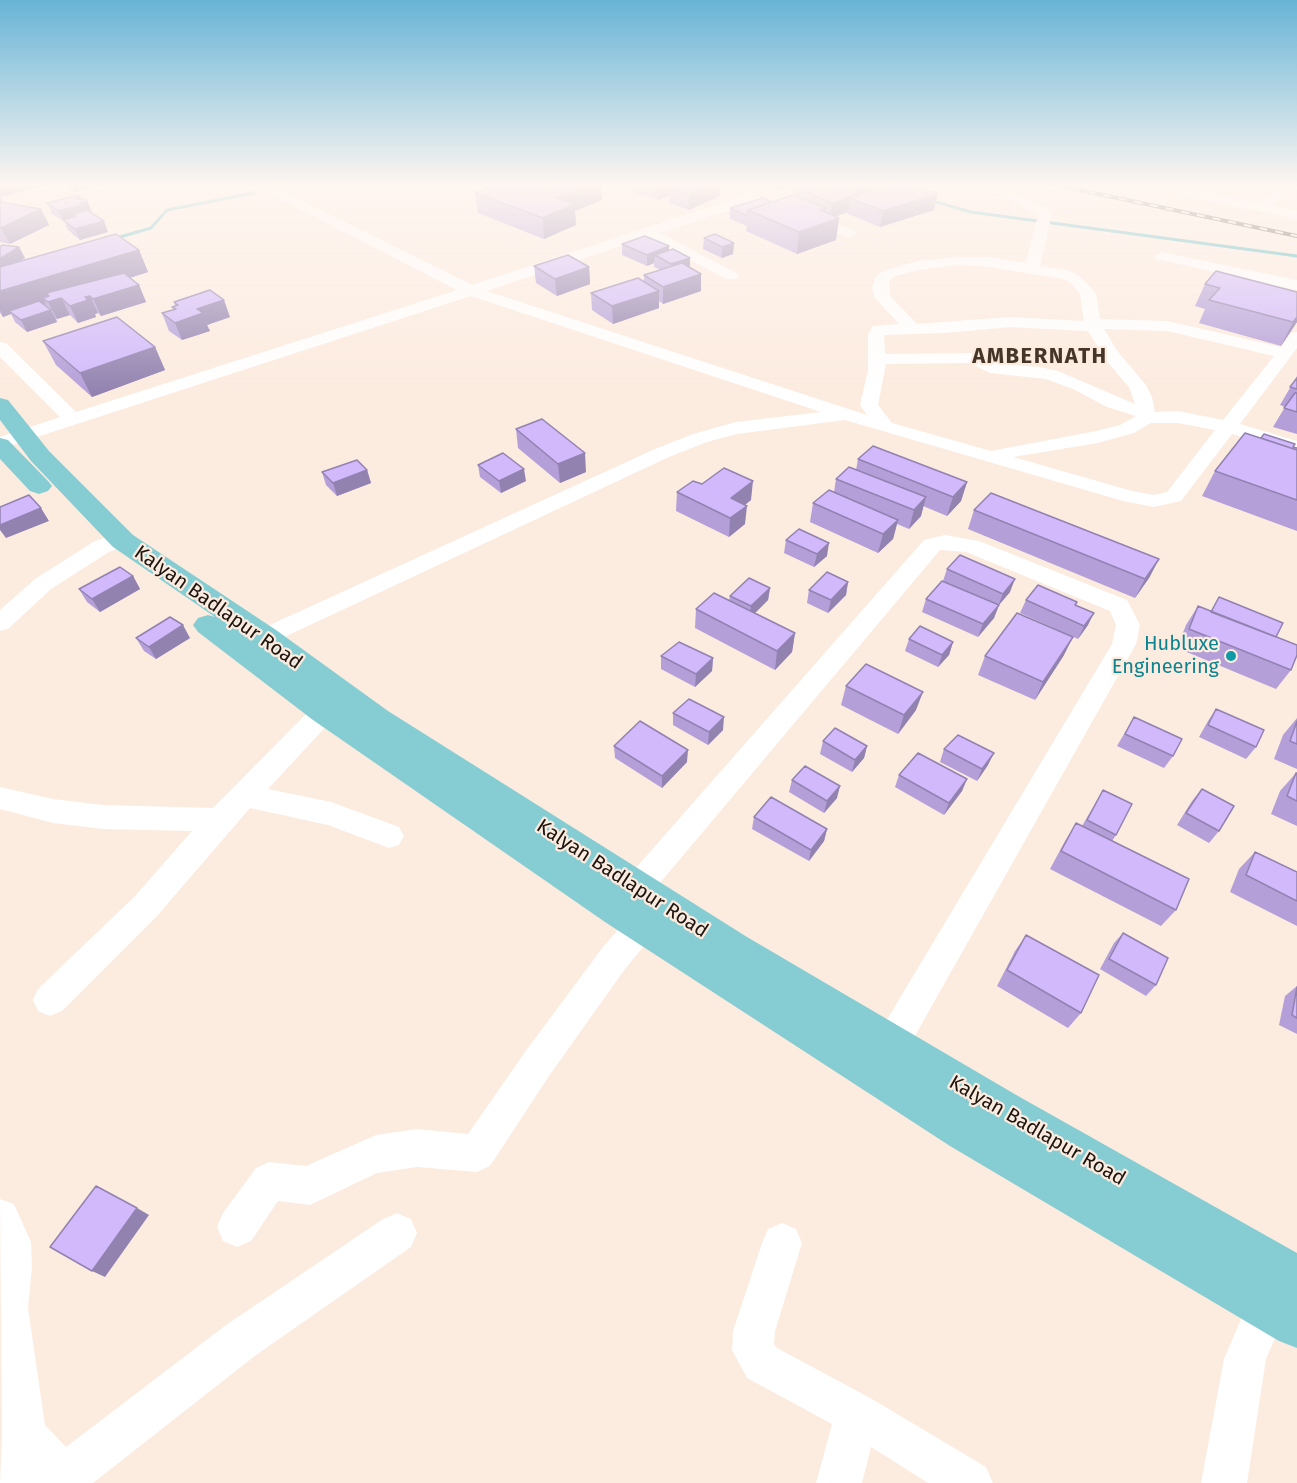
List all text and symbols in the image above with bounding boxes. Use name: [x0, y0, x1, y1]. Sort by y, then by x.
district label: AMBERNATH: [972, 344, 1108, 370]
street label: Kalyan Badlapur Road: [129, 541, 307, 675]
place label: Hubluxe Engineering: [1112, 632, 1219, 679]
marker: Hubluxe Engineering: [1224, 649, 1238, 663]
street label: Kalyan Badlapur Road: [532, 815, 712, 943]
street label: Kalyan Badlapur Road: [945, 1071, 1129, 1191]

